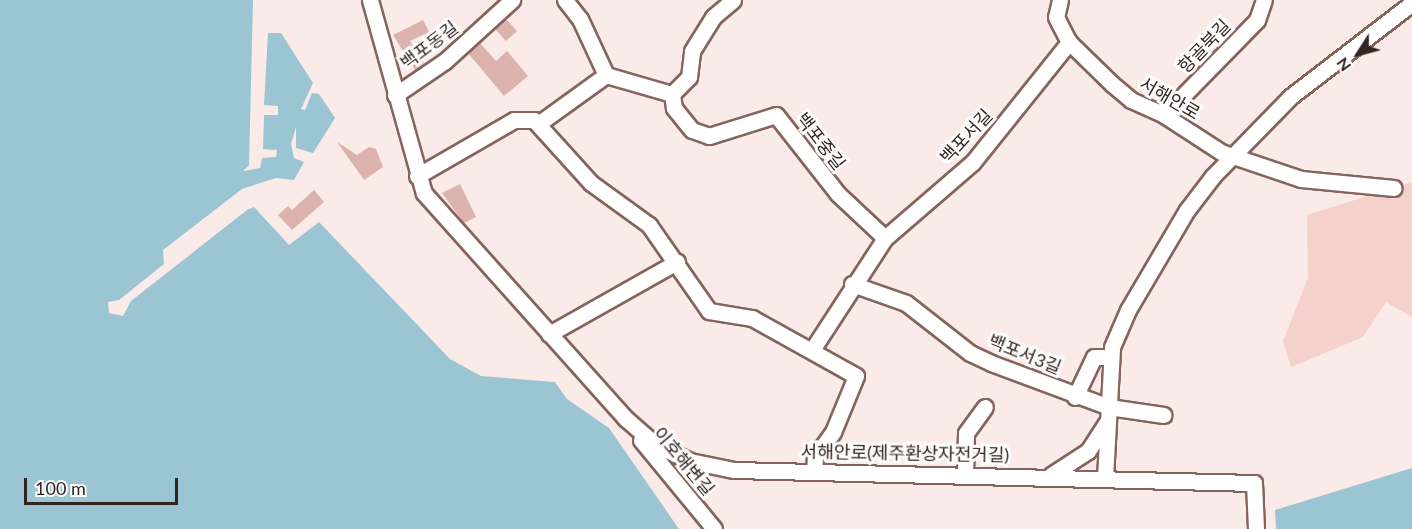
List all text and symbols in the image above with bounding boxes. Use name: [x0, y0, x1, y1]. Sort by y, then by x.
street label: 항골북길: [1173, 15, 1235, 77]
street label: 백포동길: [396, 16, 462, 74]
north arrow: [1328, 24, 1388, 84]
text: N: [1332, 54, 1354, 75]
street label: 서해안로: [1136, 72, 1204, 124]
street label: 백포서길: [936, 104, 996, 168]
street label: 백포중길: [792, 108, 850, 174]
street label: 백포서3길: [985, 330, 1065, 378]
street label: 이호해변길: [649, 422, 719, 500]
street label: 서해안로(제주환상자전거길): [801, 440, 1009, 466]
scale bar: [27, 466, 182, 504]
text: 100 m: [35, 477, 86, 499]

